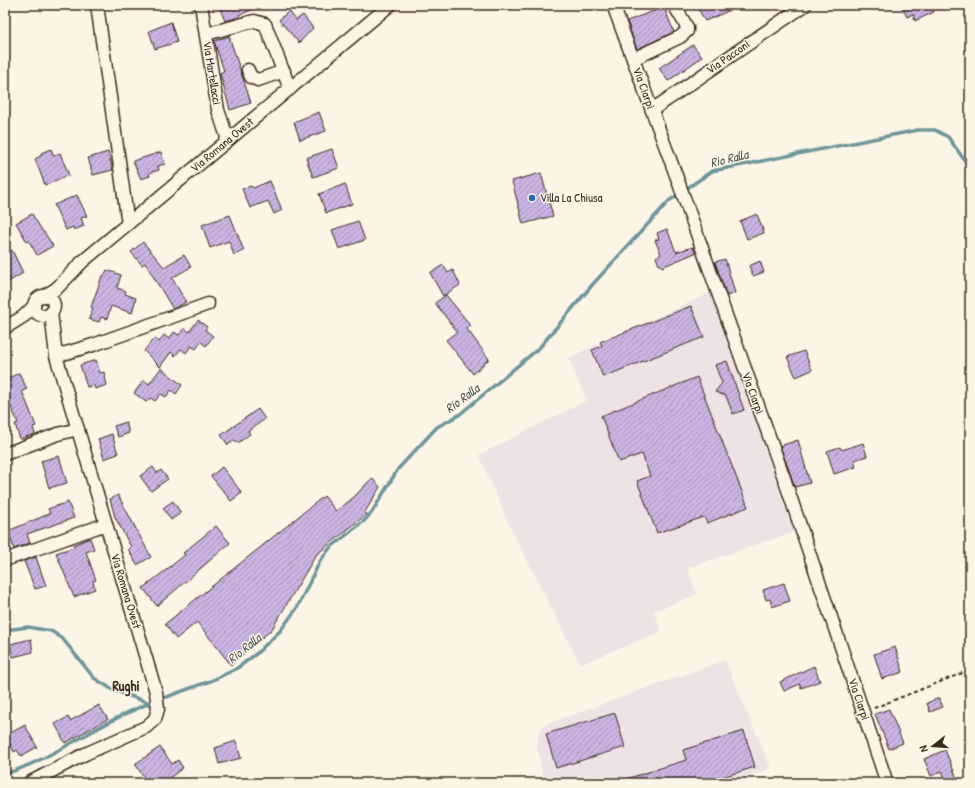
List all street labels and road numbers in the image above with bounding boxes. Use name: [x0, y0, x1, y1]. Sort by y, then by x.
street label: Via Pacconi: [703, 35, 753, 78]
street label: Via Martellacci: [199, 40, 226, 106]
street label: Via Ciarpi: [629, 65, 660, 111]
street label: Via Romana Ovest: [186, 113, 258, 176]
street label: Via Ciarpi: [738, 370, 769, 416]
street label: Via Romana Ovest: [107, 551, 146, 631]
street label: Via Ciarpi: [844, 676, 875, 722]

